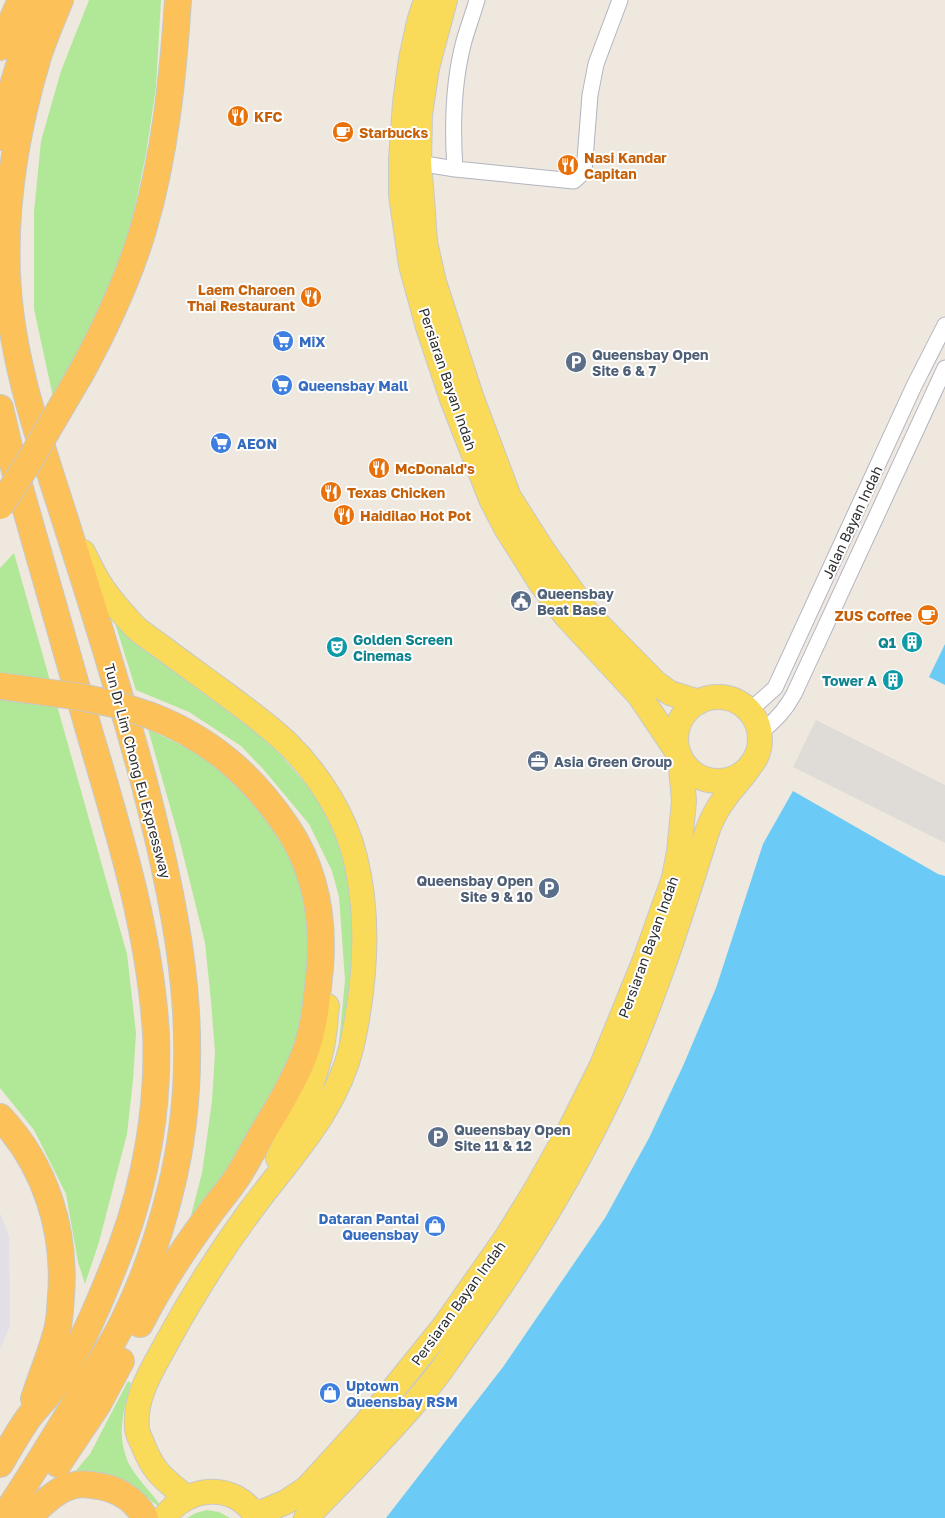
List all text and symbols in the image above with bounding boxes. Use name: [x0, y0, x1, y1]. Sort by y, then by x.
restaurant icon: KFC: [226, 104, 250, 128]
place label: KFC: [254, 108, 282, 125]
cafe icon: Starbucks: [331, 120, 355, 144]
place label: Starbucks: [359, 124, 428, 141]
place label: Nasi Kandar Capitan: [584, 149, 667, 182]
restaurant icon: Nasi Kandar Capitan: [556, 153, 580, 177]
place label: Laem Charoen Thai Restaurant: [187, 281, 295, 314]
restaurant icon: Laem Charoen Thai Restaurant: [299, 285, 323, 309]
street label: Persiaran Bayan Indah: [416, 305, 480, 453]
supermarket icon: MiX: [271, 329, 295, 353]
place label: MiX: [299, 333, 325, 350]
place label: Queensbay Open Site 6 & 7: [592, 346, 708, 379]
parking icon: Queensbay Open Site 6 & 7: [564, 350, 588, 374]
supermarket icon: Queensbay Mall: [270, 373, 294, 397]
place label: Queensbay Mall: [298, 377, 409, 394]
supermarket icon: AEON: [209, 431, 233, 455]
place label: AEON: [237, 435, 277, 452]
restaurant icon: McDonald's: [367, 456, 391, 480]
place label: McDonald's: [395, 460, 475, 477]
street label: Jalan Bayan Indah: [818, 463, 886, 581]
restaurant icon: Texas Chicken: [319, 480, 343, 504]
place label: Texas Chicken: [347, 484, 445, 501]
restaurant icon: Haidilao Hot Pot: [332, 503, 356, 527]
place label: Haidilao Hot Pot: [360, 507, 471, 524]
place label: Queensbay Beat Base: [537, 585, 614, 618]
public building icon: Queensbay Beat Base: [509, 589, 533, 613]
cafe icon: ZUS Coffee: [916, 603, 940, 627]
place label: ZUS Coffee: [835, 607, 912, 624]
building icon: Q1: [900, 630, 924, 654]
place label: Golden Screen Cinemas: [353, 631, 453, 664]
place label: Q1: [878, 634, 896, 651]
theatre icon: Golden Screen Cinemas: [325, 635, 349, 659]
street label: Tun Dr Lim Chong Eu Expressway: [101, 662, 175, 880]
building icon: Tower A: [881, 668, 905, 692]
place label: Tower A: [822, 672, 877, 689]
office icon: Asia Green Group: [526, 749, 550, 773]
place label: Asia Green Group: [554, 753, 672, 770]
place label: Queensbay Open Site 9 & 10: [417, 872, 533, 905]
street label: Persiaran Bayan Indah: [614, 874, 682, 1020]
parking icon: Queensbay Open Site 9 & 10: [537, 876, 561, 900]
place label: Queensbay Open Site 11 & 12: [454, 1121, 570, 1154]
parking icon: Queensbay Open Site 11 & 12: [426, 1125, 450, 1149]
place label: Dataran Pantai Queensbay: [318, 1210, 420, 1243]
shop icon: Dataran Pantai Queensbay: [423, 1214, 447, 1238]
street label: Persiaran Bayan Indah: [407, 1237, 509, 1369]
place label: Uptown Queensbay RSM: [346, 1377, 458, 1410]
shop icon: Uptown Queensbay RSM: [318, 1381, 342, 1405]

